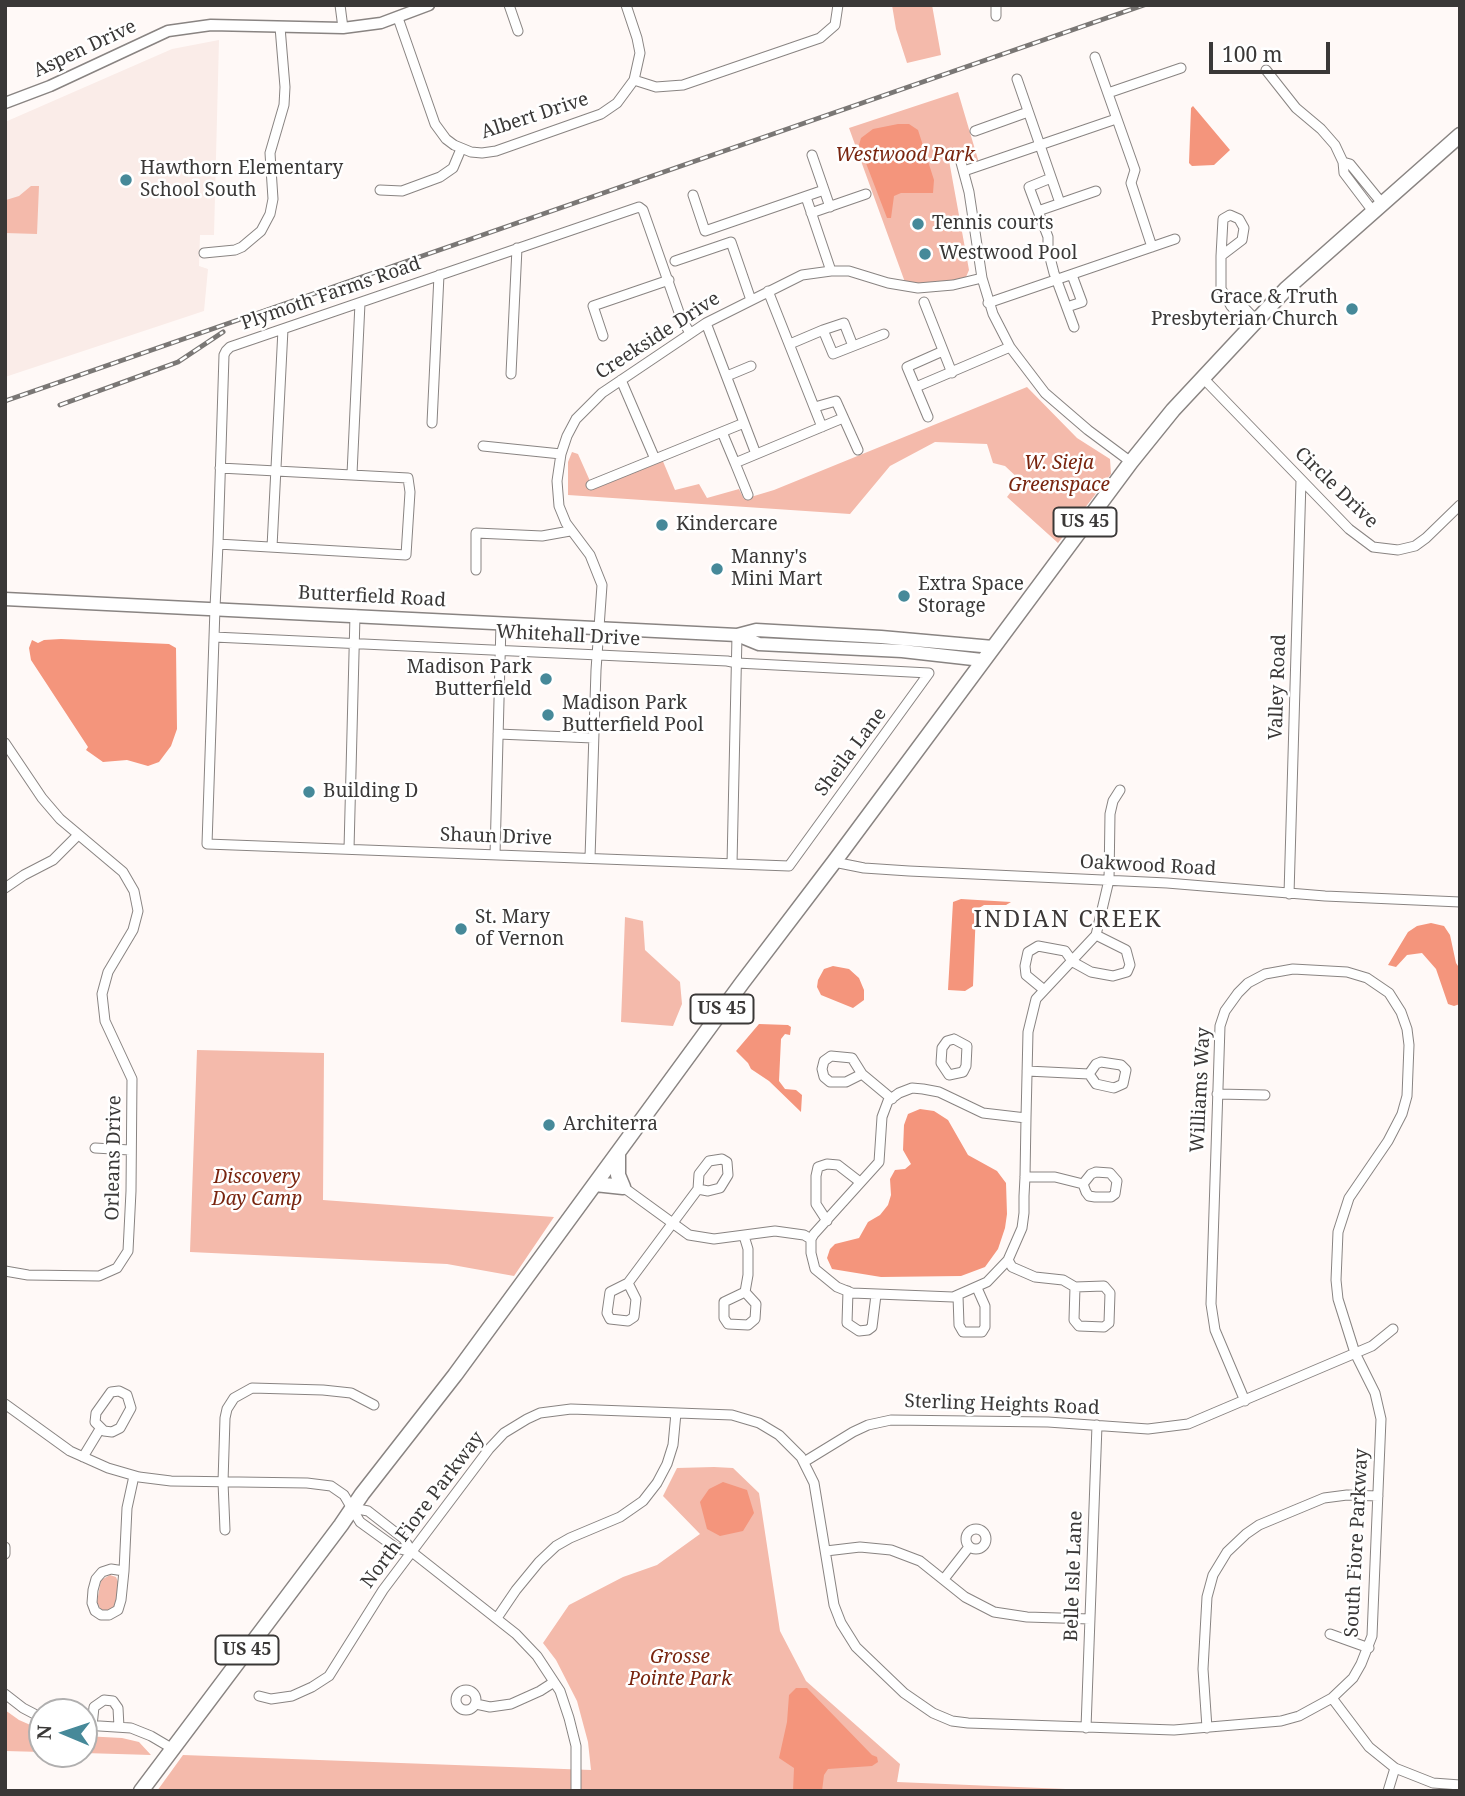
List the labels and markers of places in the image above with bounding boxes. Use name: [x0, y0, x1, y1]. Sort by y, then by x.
place label: Hawthorn Elementary School South: [140, 158, 343, 202]
marker: Hawthorn Elementary School South: [118, 172, 134, 188]
place label: Tennis courts: [932, 213, 1054, 235]
marker: Tennis courts: [910, 216, 926, 232]
place label: Westwood Pool: [939, 243, 1077, 265]
marker: Westwood Pool: [917, 246, 933, 262]
place label: Grace & Truth Presbyterian Church: [1151, 287, 1338, 331]
marker: Grace & Truth Presbyterian Church: [1344, 301, 1360, 317]
place label: Kindercare: [676, 514, 778, 536]
marker: Kindercare: [654, 517, 670, 533]
place label: Manny's Mini Mart: [731, 547, 822, 591]
marker: Manny's Mini Mart: [709, 561, 725, 577]
place label: Extra Space Storage: [918, 574, 1024, 618]
marker: Extra Space Storage: [896, 588, 912, 604]
place label: Madison Park Butterfield: [407, 657, 532, 701]
marker: Madison Park Butterfield: [538, 671, 554, 687]
place label: Madison Park Butterfield Pool: [562, 693, 704, 737]
marker: Madison Park Butterfield Pool: [540, 707, 556, 723]
place label: Building D: [323, 781, 418, 803]
marker: Building D: [301, 784, 317, 800]
place label: St. Mary of Vernon: [475, 907, 564, 951]
marker: St. Mary of Vernon: [453, 921, 469, 937]
place label: Architerra: [563, 1114, 658, 1136]
marker: Architerra: [541, 1117, 557, 1133]

